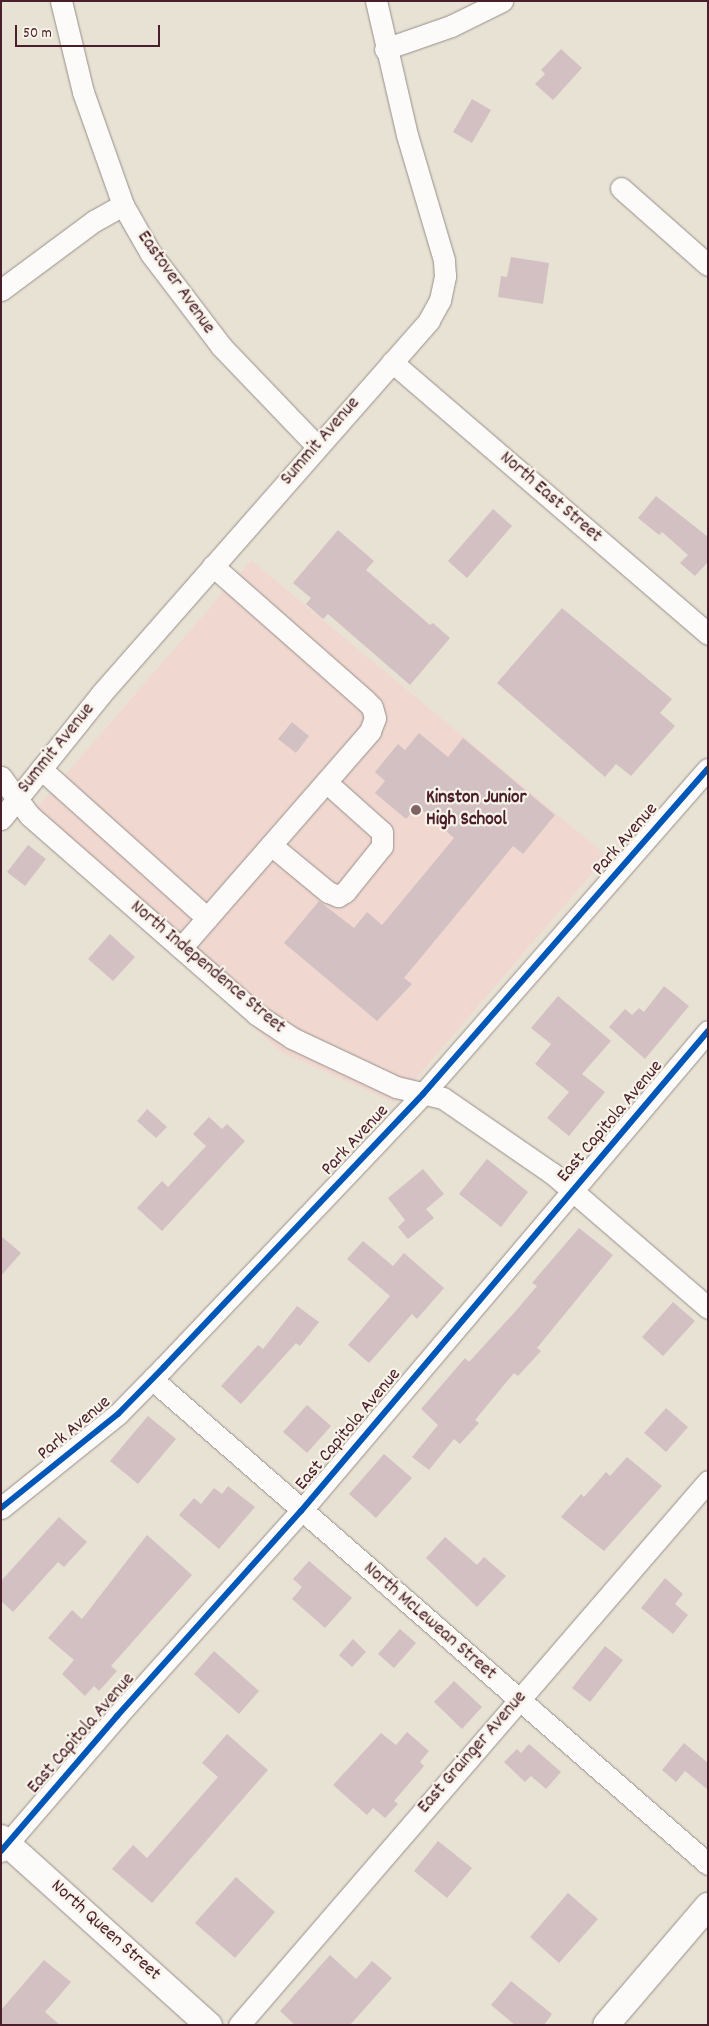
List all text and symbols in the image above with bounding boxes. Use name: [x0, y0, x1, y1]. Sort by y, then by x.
scale bar: [18, 15, 162, 47]
text: 50 m: [23, 23, 52, 45]
street label: Eastover Avenue: [131, 227, 219, 339]
street label: Summit Avenue: [276, 393, 366, 491]
street label: North East Street: [494, 447, 606, 549]
street label: Summit Avenue: [14, 699, 100, 799]
place label: Kinston Junior High School: [426, 788, 526, 832]
street label: Park Avenue: [588, 799, 664, 881]
marker: Kinston Junior High School: [410, 804, 422, 816]
street label: North Independence Street: [125, 896, 289, 1040]
street label: East Capitola Avenue: [553, 1056, 669, 1188]
street label: Park Avenue: [317, 1101, 395, 1181]
street label: East Capitola Avenue: [291, 1364, 407, 1496]
street label: Park Avenue: [34, 1392, 116, 1466]
street label: North McLewean Street: [358, 1558, 500, 1686]
street label: East Capitola Avenue: [23, 1669, 141, 1799]
street label: East Grainger Avenue: [414, 1687, 532, 1819]
street label: North Queen Street: [45, 1876, 165, 1986]

